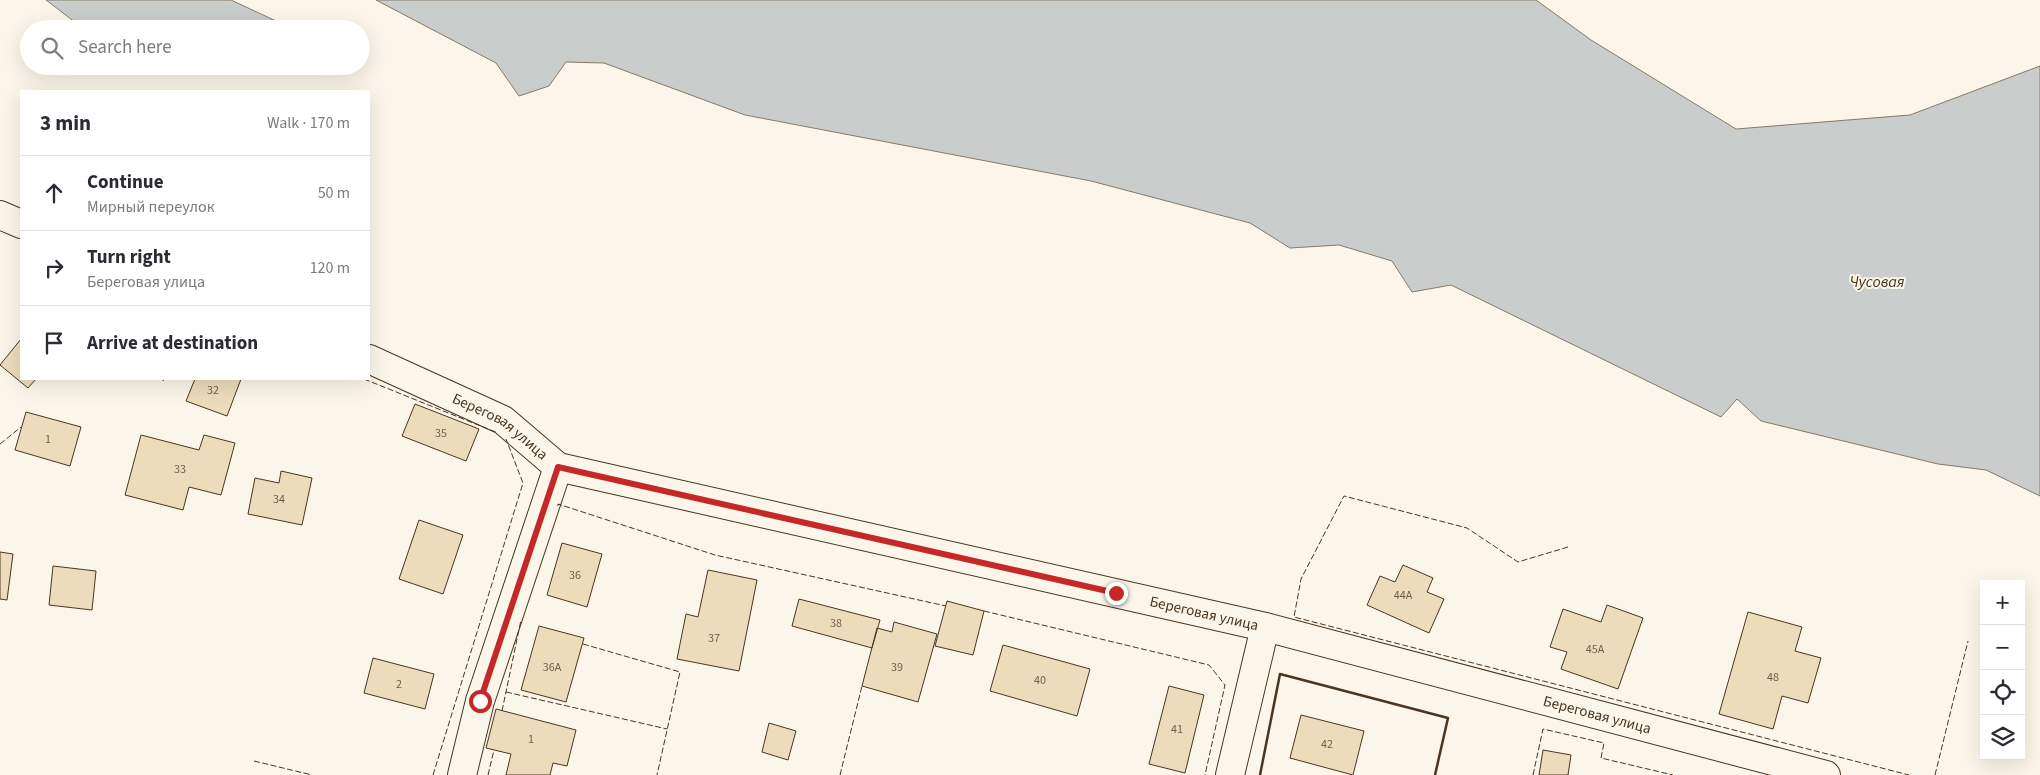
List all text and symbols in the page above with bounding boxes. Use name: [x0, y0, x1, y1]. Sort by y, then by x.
search box: [20, 20, 370, 75]
icon: search: [38, 34, 66, 62]
text: Search here: [78, 34, 172, 61]
text: 3 min: [40, 108, 91, 138]
text: Walk · 170 m: [267, 112, 350, 134]
text: Continue: [87, 169, 164, 196]
icon: ahead: [40, 179, 68, 207]
text: 50 m: [318, 182, 350, 204]
text: Мирный переулок: [87, 196, 215, 218]
text: Turn right: [87, 244, 171, 271]
icon: right: [40, 254, 68, 282]
text: 120 m: [310, 257, 350, 279]
text: Береговая улица: [87, 271, 205, 293]
water label: Чусовая: [1849, 271, 1905, 293]
icon: arrive: [40, 329, 68, 357]
text: Arrive at destination: [87, 330, 258, 357]
house number: 32: [207, 382, 219, 399]
street label: Береговая улица: [449, 388, 552, 465]
house number: 35: [435, 425, 447, 442]
house number: 1: [45, 431, 51, 448]
house number: 33: [174, 461, 186, 478]
house number: 34: [273, 491, 285, 508]
house number: 36: [569, 567, 581, 584]
map controls: [1980, 580, 2025, 760]
button: +: [1980, 580, 2025, 625]
route end: [1105, 582, 1128, 605]
house number: 44А: [1394, 587, 1413, 604]
street label: Береговая улица: [1148, 591, 1260, 636]
house number: 38: [830, 615, 842, 632]
button: −: [1980, 625, 2025, 670]
house number: 37: [708, 630, 720, 647]
house number: 45А: [1586, 641, 1605, 658]
house number: 36А: [543, 659, 562, 676]
house number: 39: [891, 659, 903, 676]
house number: 48: [1767, 669, 1779, 686]
button: locate: [1980, 670, 2025, 715]
house number: 40: [1034, 672, 1046, 689]
house number: 2: [396, 676, 402, 693]
route start: [469, 690, 492, 713]
street label: Береговая улица: [1541, 691, 1653, 739]
button: layers: [1980, 715, 2025, 760]
house number: 41: [1171, 721, 1183, 738]
house number: 1: [528, 731, 534, 748]
house number: 42: [1321, 736, 1333, 753]

